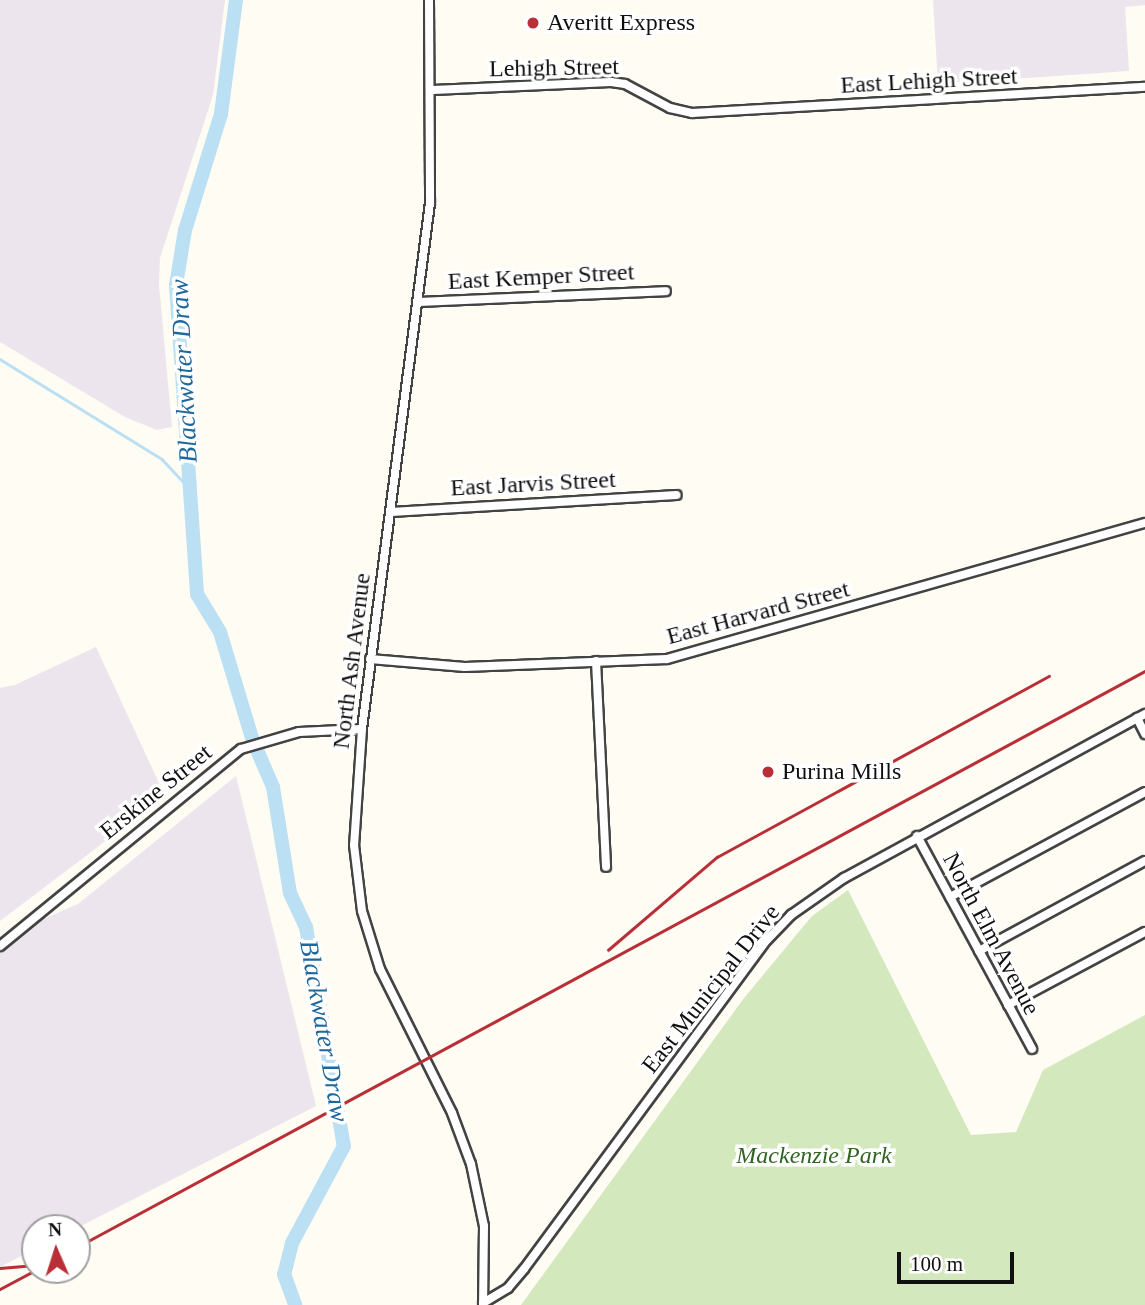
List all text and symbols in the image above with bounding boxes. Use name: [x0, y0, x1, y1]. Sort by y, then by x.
place label: Averitt Express: [547, 9, 695, 37]
marker: Averitt Express: [525, 15, 541, 31]
street label: Lehigh Street: [489, 52, 619, 84]
street label: East Lehigh Street: [840, 62, 1018, 100]
street label: East Kemper Street: [447, 258, 635, 296]
water label: Blackwater Draw: [164, 278, 204, 464]
street label: East Jarvis Street: [450, 465, 616, 503]
street label: North Ash Avenue: [327, 570, 377, 752]
street label: East Harvard Street: [664, 575, 852, 651]
street label: Erskine Street: [94, 738, 218, 846]
place label: Purina Mills: [782, 758, 901, 786]
marker: Purina Mills: [760, 764, 776, 780]
street label: North Elm Avenue: [936, 847, 1046, 1021]
street label: East Municipal Drive: [636, 899, 786, 1079]
water label: Blackwater Draw: [293, 938, 355, 1124]
park label: Mackenzie Park: [736, 1142, 892, 1170]
north arrow: [21, 1214, 91, 1284]
text: N: [48, 1219, 62, 1240]
scale bar: [900, 1238, 1017, 1282]
text: 100 m: [910, 1252, 963, 1276]

